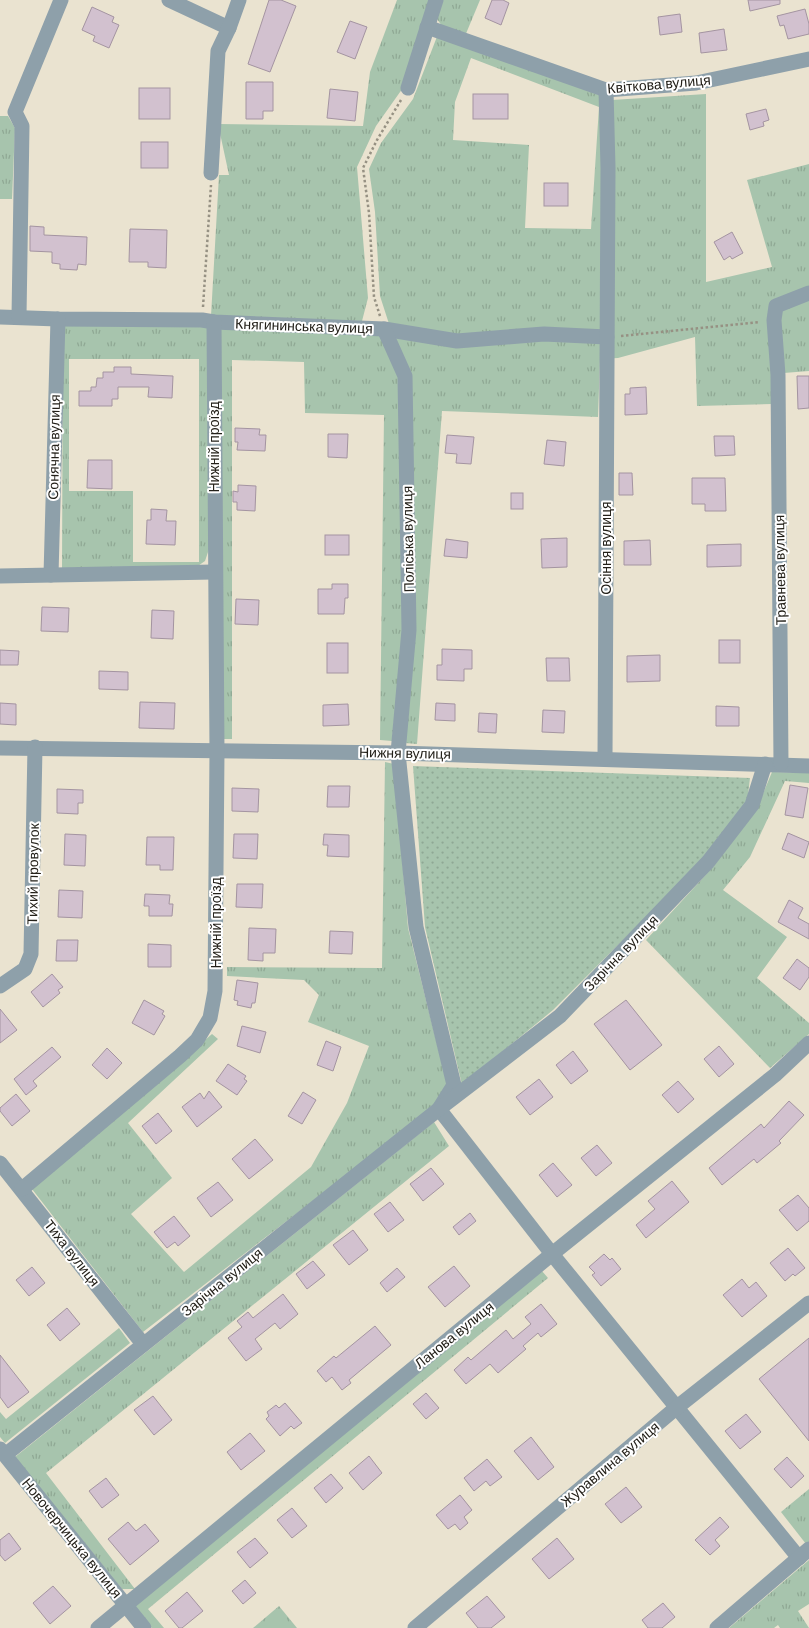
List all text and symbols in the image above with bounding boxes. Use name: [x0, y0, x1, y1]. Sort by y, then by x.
street label: Квіткова вулиця: [607, 72, 711, 96]
street label: Княгининська вулиця: [235, 316, 373, 336]
street label: Сонячна вулиця: [45, 394, 63, 500]
street label: Нижній проїзд: [206, 401, 222, 493]
street label: Поліська вулиця: [399, 486, 417, 592]
street label: Осіння вулиця: [598, 501, 614, 595]
street label: Травнева вулиця: [771, 515, 789, 625]
street label: Нижня вулиця: [359, 744, 451, 762]
street label: Тихий провулок: [24, 822, 42, 925]
street label: Нижній проїзд: [208, 877, 224, 969]
street label: Зарічна вулиця: [581, 912, 661, 994]
street label: Тиха вулиця: [41, 1217, 103, 1289]
street label: Зарічна вулиця: [178, 1245, 266, 1319]
street label: Ланова вулиця: [411, 1298, 497, 1372]
street label: Журавлина вулиця: [558, 1418, 662, 1510]
street label: Новочерчицька вулиця: [19, 1475, 125, 1601]

